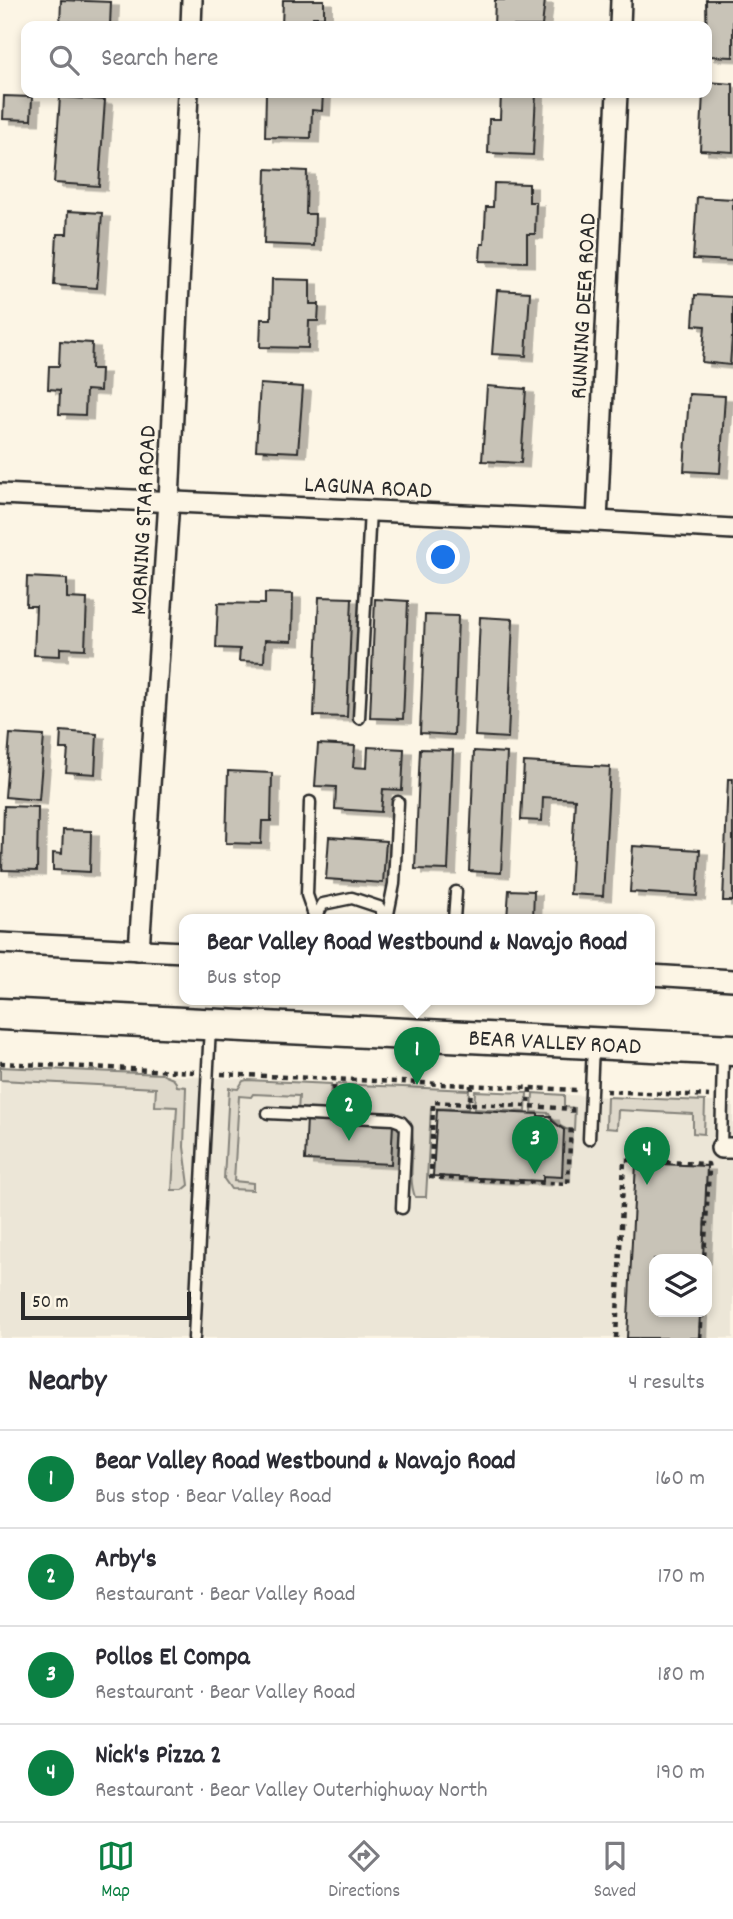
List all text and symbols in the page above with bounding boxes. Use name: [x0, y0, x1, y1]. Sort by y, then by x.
search box: [21, 21, 712, 98]
icon: search: [45, 41, 83, 79]
text: Search here: [101, 41, 219, 78]
street label: RUNNING DEER ROAD: [563, 212, 607, 400]
street label: MORNING STAR ROAD: [123, 425, 167, 616]
street label: LAGUNA ROAD: [303, 469, 433, 509]
your location: [426, 540, 460, 574]
popup: [179, 914, 655, 1005]
text: Bear Valley Road Westbound & Navajo Road: [207, 925, 627, 962]
text: Bus stop: [207, 962, 281, 995]
street label: BEAR VALLEY ROAD: [468, 1022, 642, 1065]
pin: 1: [394, 1027, 440, 1085]
pin: 2: [326, 1083, 372, 1141]
pin: 3: [512, 1116, 558, 1174]
pin: 4: [624, 1127, 670, 1185]
map controls: [649, 1254, 712, 1317]
button: layers: [649, 1254, 712, 1317]
scale bar: [21, 1289, 191, 1321]
text: 50 m: [32, 1290, 69, 1317]
text: Nearby: [28, 1362, 106, 1405]
text: 4 results: [628, 1367, 705, 1400]
text: Bear Valley Road Westbound & Navajo Road: [95, 1444, 516, 1481]
text: 1: [48, 1463, 54, 1496]
text: 160 m: [655, 1463, 705, 1496]
text: Bus stop · Bear Valley Road: [95, 1481, 332, 1514]
text: Arby's: [95, 1542, 157, 1579]
text: 2: [46, 1561, 56, 1594]
text: 170 m: [658, 1561, 705, 1594]
text: Restaurant · Bear Valley Road: [95, 1579, 356, 1612]
text: Pollos El Compa: [95, 1640, 250, 1677]
text: 3: [46, 1659, 56, 1692]
text: 180 m: [657, 1659, 705, 1692]
text: Restaurant · Bear Valley Road: [95, 1677, 356, 1710]
text: Nick's Pizza 2: [95, 1738, 222, 1775]
text: 4: [46, 1757, 56, 1790]
text: 190 m: [656, 1757, 705, 1790]
text: Restaurant · Bear Valley Outerhighway North: [95, 1775, 487, 1808]
tab: Map: [97, 1837, 135, 1906]
tab: Directions: [328, 1837, 400, 1906]
tab: Saved: [594, 1837, 636, 1906]

